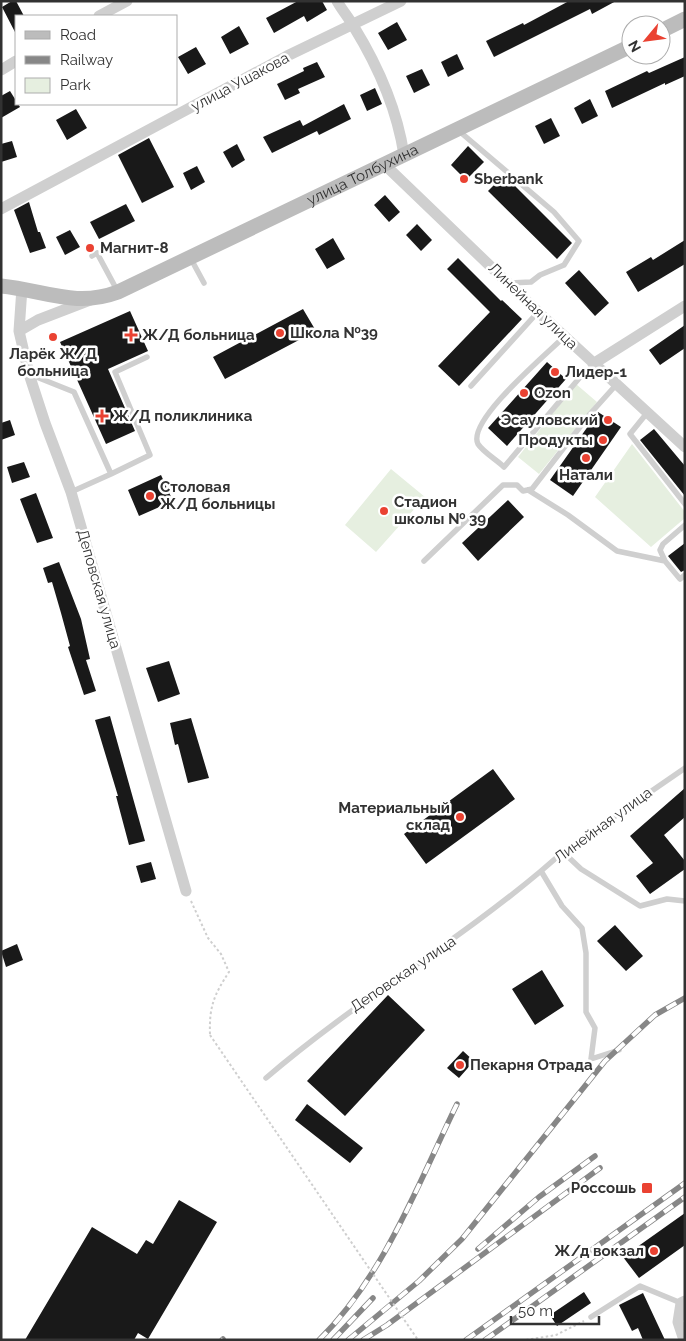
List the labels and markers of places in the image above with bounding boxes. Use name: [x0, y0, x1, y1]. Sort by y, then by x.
place label: Sberbank: [474, 170, 544, 188]
marker: Sberbank: [458, 173, 470, 185]
place label: Магнит-8: [100, 239, 169, 257]
marker: Магнит-8: [84, 242, 96, 254]
place label: Школа №39: [290, 324, 378, 342]
place label: Ж/Д больница: [142, 326, 255, 344]
marker: Школа №39: [274, 327, 286, 339]
marker: Ж/Д больница: [124, 328, 138, 342]
marker: Ларёк Ж/Д больница: [47, 331, 59, 343]
place label: Ларёк Ж/Д больница: [9, 345, 97, 380]
place label: Лидер-1: [565, 363, 628, 381]
marker: Лидер-1: [549, 366, 561, 378]
place label: Ozon: [534, 384, 571, 402]
marker: Ozon: [518, 387, 530, 399]
place label: Ж/Д поликлиника: [113, 407, 253, 425]
marker: Ж/Д поликлиника: [95, 409, 109, 423]
place label: Эсауловский: [500, 411, 598, 429]
marker: Эсауловский: [602, 414, 614, 426]
place label: Продукты: [518, 431, 593, 449]
marker: Продукты: [597, 434, 609, 446]
marker: Натали: [580, 452, 592, 464]
place label: Натали: [559, 466, 613, 484]
place label: Столовая Ж/Д больницы: [160, 478, 275, 513]
marker: Столовая Ж/Д больницы: [144, 490, 156, 502]
place label: Стадион школы № 39: [394, 493, 486, 528]
marker: Стадион школы № 39: [378, 505, 390, 517]
place label: Материальный склад: [338, 799, 451, 834]
marker: Материальный склад: [454, 811, 466, 823]
place label: Пекарня Отрада: [470, 1056, 593, 1074]
marker: Пекарня Отрада: [454, 1059, 466, 1071]
place label: Россошь: [571, 1179, 636, 1197]
marker: Россошь: [640, 1181, 654, 1195]
place label: Ж/д вокзал: [554, 1242, 644, 1260]
marker: Ж/д вокзал: [648, 1245, 660, 1257]

